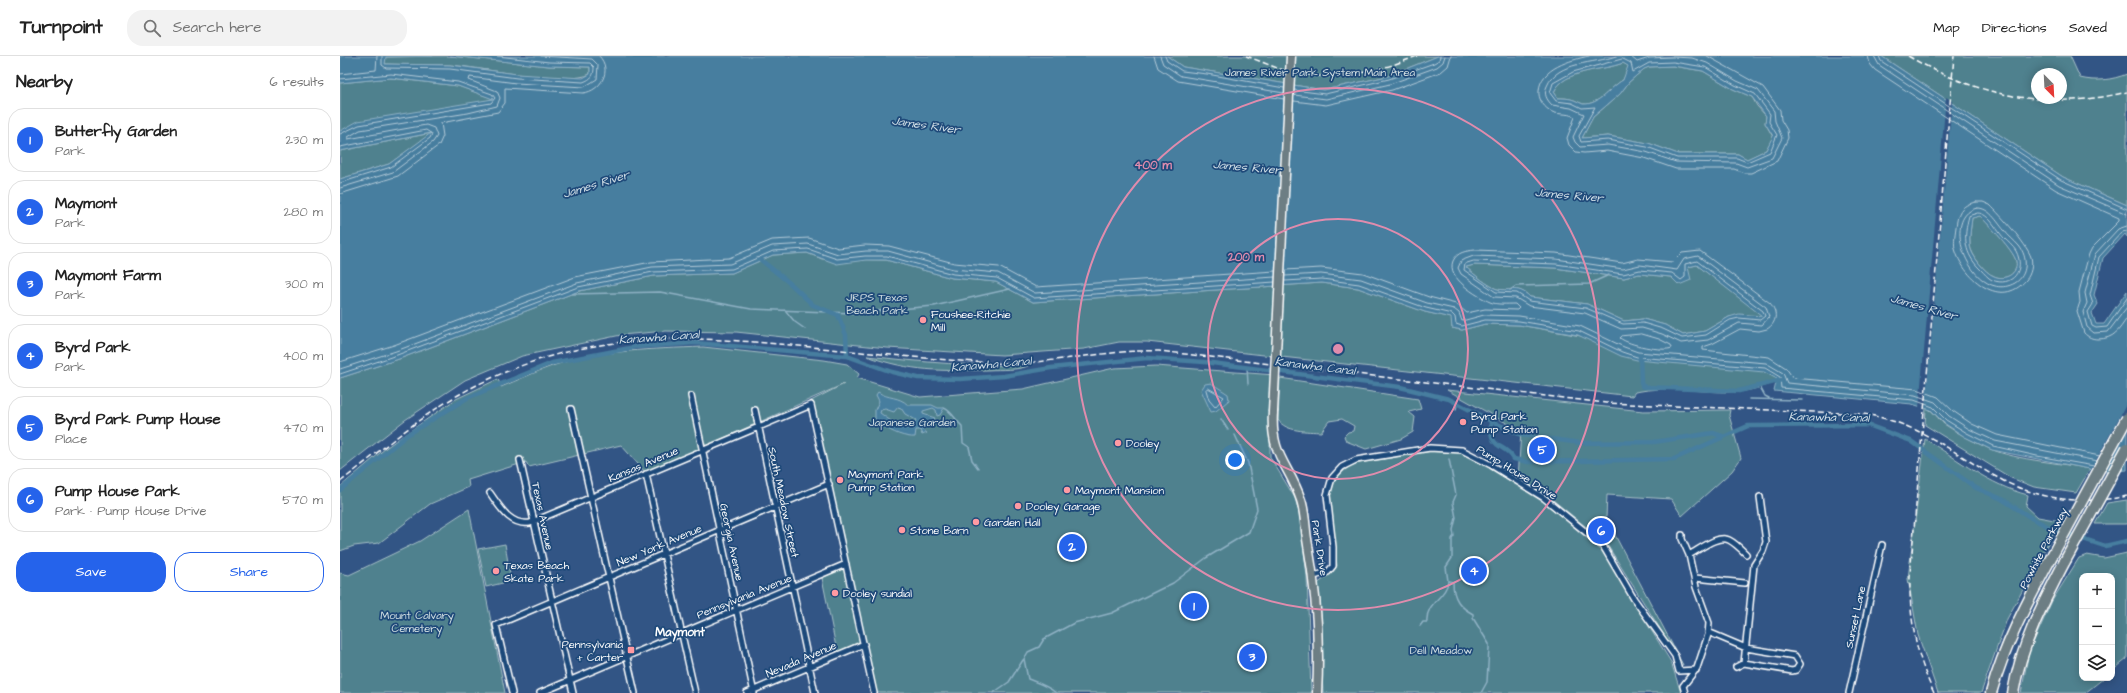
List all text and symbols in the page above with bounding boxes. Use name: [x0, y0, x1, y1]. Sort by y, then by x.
search box: [127, 10, 407, 46]
text: Turnpoint: [20, 14, 103, 41]
icon: search: [141, 17, 163, 39]
text: Search here: [173, 17, 261, 38]
text: Map: [1933, 18, 1960, 38]
text: Directions: [1982, 18, 2047, 38]
text: Saved: [2069, 18, 2107, 38]
park label: James River Park System Main Area: [1225, 65, 1416, 81]
north arrow: [2031, 68, 2067, 104]
text: Nearby: [16, 70, 73, 94]
text: 6 results: [269, 73, 324, 91]
water label: James River: [891, 112, 963, 139]
text: Butterfly Garden: [55, 121, 177, 142]
text: 1: [29, 131, 31, 149]
text: 230 m: [285, 131, 323, 149]
text: Park: [55, 142, 85, 160]
water label: James River: [1212, 156, 1283, 179]
text: 400 m: [1134, 157, 1172, 174]
water label: James River: [561, 166, 633, 203]
water label: James River: [1534, 184, 1605, 207]
text: Maymont: [55, 193, 117, 214]
text: 2: [26, 203, 34, 221]
text: 280 m: [284, 203, 323, 221]
text: Park: [55, 214, 85, 232]
text: 200 m: [1227, 249, 1265, 266]
text: Maymont Farm: [55, 265, 161, 286]
text: 3: [27, 275, 33, 293]
text: 300 m: [285, 275, 323, 293]
text: Park: [55, 286, 85, 304]
park label: JRPS Texas Beach Park: [846, 290, 908, 318]
water label: James River: [1888, 290, 1961, 326]
place label: Foushee-Ritchie Mill: [931, 307, 1011, 335]
marker: Foushee-Ritchie Mill: [918, 315, 928, 325]
water label: Kanawha Canal: [618, 326, 702, 349]
text: Byrd Park: [55, 337, 131, 358]
centre of rings: [1331, 342, 1345, 356]
text: 4: [26, 347, 34, 365]
text: 400 m: [282, 347, 323, 365]
water label: Kanawha Canal: [950, 352, 1034, 376]
water label: Kanawha Canal: [1274, 353, 1358, 380]
text: Park: [55, 358, 85, 376]
water label: Kanawha Canal: [1789, 408, 1872, 427]
text: Byrd Park Pump House: [55, 409, 221, 430]
place label: Byrd Park Pump Station: [1471, 409, 1538, 437]
park label: Japanese Garden: [869, 415, 956, 430]
marker: Byrd Park Pump Station: [1458, 417, 1468, 427]
text: 5: [25, 419, 35, 437]
text: 470 m: [283, 419, 323, 437]
text: Place: [55, 430, 87, 448]
pin: 5: [1529, 435, 1555, 465]
place label: Dooley: [1126, 436, 1159, 452]
marker: Dooley: [1113, 438, 1123, 448]
street label: Pump House Drive: [1474, 442, 1560, 503]
street label: Kansas Avenue: [606, 443, 680, 486]
street label: South Meadow Street: [764, 445, 803, 559]
your location: [1225, 450, 1245, 470]
place label: Maymont Park Pump Station: [848, 467, 924, 495]
marker: Maymont Park Pump Station: [835, 475, 845, 485]
text: Pump House Park: [55, 481, 180, 502]
street label: Texas Avenue: [528, 481, 557, 552]
place label: Maymont Mansion: [1075, 483, 1164, 499]
marker: Maymont Mansion: [1062, 485, 1072, 495]
text: 6: [26, 491, 34, 509]
text: 570 m: [282, 491, 323, 509]
place label: Dooley Garage: [1026, 499, 1100, 515]
marker: Dooley Garage: [1013, 501, 1023, 511]
text: Park · Pump House Drive: [55, 502, 207, 520]
street label: Georgia Avenue: [715, 502, 747, 583]
street label: Powhite Parkway: [2016, 505, 2072, 592]
place label: Garden Hall: [984, 515, 1041, 530]
pin: 6: [1588, 516, 1614, 546]
marker: Garden Hall: [971, 517, 981, 527]
street label: Park Drive: [1308, 519, 1331, 577]
street label: New York Avenue: [614, 521, 704, 570]
place label: Stone Barn: [910, 523, 969, 538]
marker: Stone Barn: [897, 525, 907, 535]
pin: 2: [1059, 532, 1085, 562]
button: Save: [16, 552, 166, 592]
button: Share: [174, 552, 324, 592]
pin: 4: [1461, 556, 1487, 586]
place label: Texas Beach Skate Park: [504, 558, 570, 586]
marker: Texas Beach Skate Park: [491, 566, 501, 576]
street label: Pennsylvania Avenue: [694, 570, 794, 623]
map controls: [2079, 573, 2115, 681]
button: +: [2079, 573, 2115, 609]
street label: Sunset Lane: [1842, 585, 1869, 650]
place label: Dooley sundial: [843, 586, 912, 602]
marker: Dooley sundial: [830, 588, 840, 598]
pin: 1: [1181, 591, 1207, 621]
park label: Mount Calvary Cemetery: [380, 608, 454, 637]
button: −: [2079, 609, 2115, 645]
district label: Maymont: [655, 624, 705, 642]
place label: Pennsylvania + Carter: [562, 637, 623, 665]
street label: Nevada Avenue: [764, 638, 839, 681]
pin: 3: [1239, 642, 1265, 672]
park label: Dell Meadow: [1410, 643, 1472, 658]
marker: Pennsylvania + Carter: [626, 645, 636, 655]
button: layers: [2079, 645, 2115, 681]

